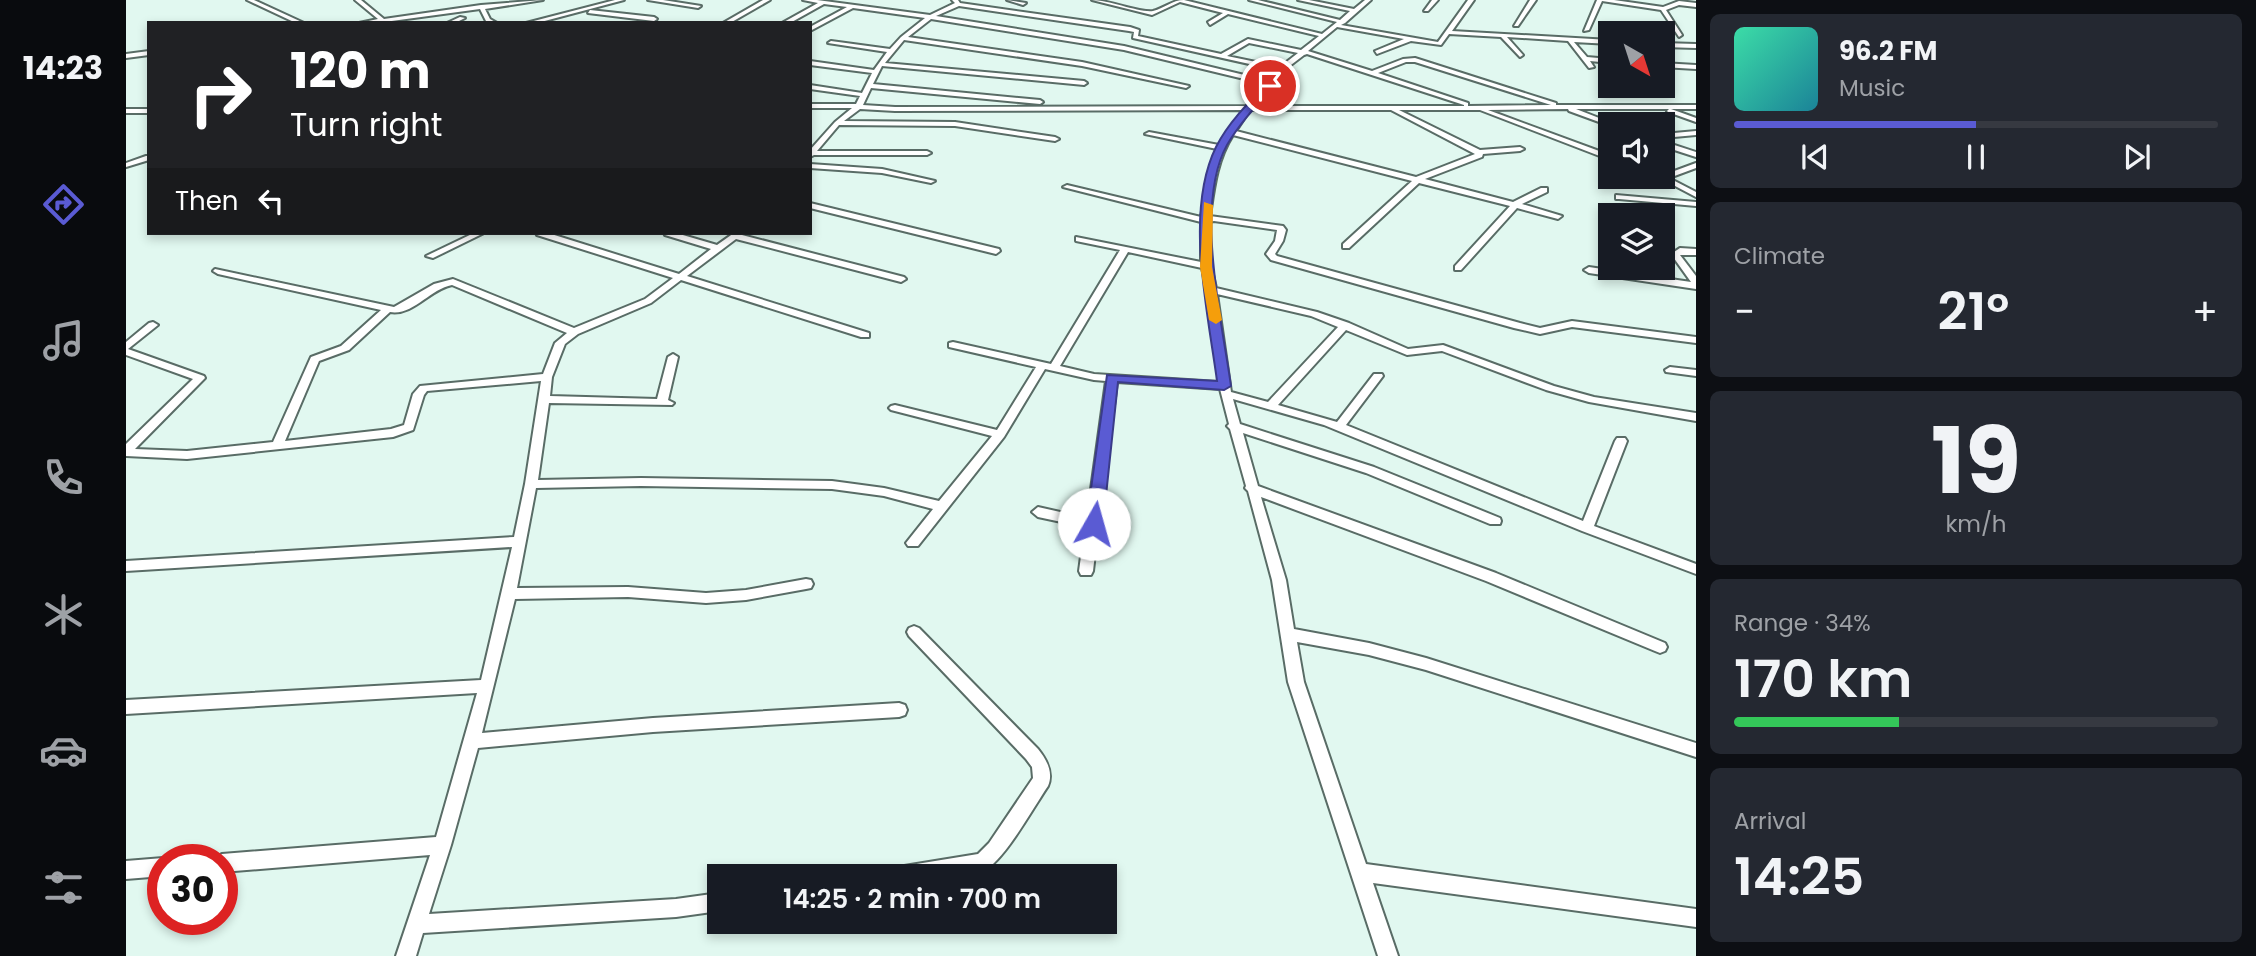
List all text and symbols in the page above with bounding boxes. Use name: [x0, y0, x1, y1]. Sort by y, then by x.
north arrow: [1598, 21, 1675, 98]
map controls: [1598, 21, 1675, 280]
text: 96.2 FM: [1839, 33, 1937, 69]
text: 120 m: [290, 37, 431, 105]
text: 14:23: [23, 45, 103, 90]
icon: right: [175, 49, 266, 140]
pin: [1240, 56, 1300, 116]
icon: arrive: [1251, 67, 1289, 105]
text: Music: [1839, 72, 1905, 104]
text: Turn right: [290, 102, 442, 147]
button: sound: [1598, 112, 1675, 189]
icon: previous: [1796, 138, 1834, 176]
icon: pause: [1957, 138, 1995, 176]
icon: next: [2118, 138, 2156, 176]
icon: directions: [39, 180, 88, 229]
icon: left: [252, 182, 290, 220]
text: Then: [175, 183, 238, 219]
button: layers: [1598, 203, 1675, 280]
text: Climate: [1734, 240, 1825, 272]
text: 21°: [1938, 275, 2009, 348]
text: −: [1734, 285, 1755, 338]
text: +: [2192, 285, 2218, 338]
icon: music: [39, 316, 88, 365]
text: 19: [1931, 397, 2021, 525]
icon: phone: [39, 453, 88, 502]
position arrow: [1057, 487, 1131, 561]
text: km/h: [1945, 508, 2007, 540]
icon: climate: [39, 590, 88, 639]
text: Range · 34%: [1734, 607, 1871, 639]
text: 170 km: [1734, 642, 1912, 715]
icon: car: [39, 726, 88, 775]
text: Arrival: [1734, 805, 1806, 837]
text: 14:25: [1734, 840, 1864, 913]
speed limit sign: 30: [147, 844, 238, 935]
icon: filters: [39, 863, 88, 912]
text: 14:25 · 2 min · 700 m: [783, 881, 1041, 917]

